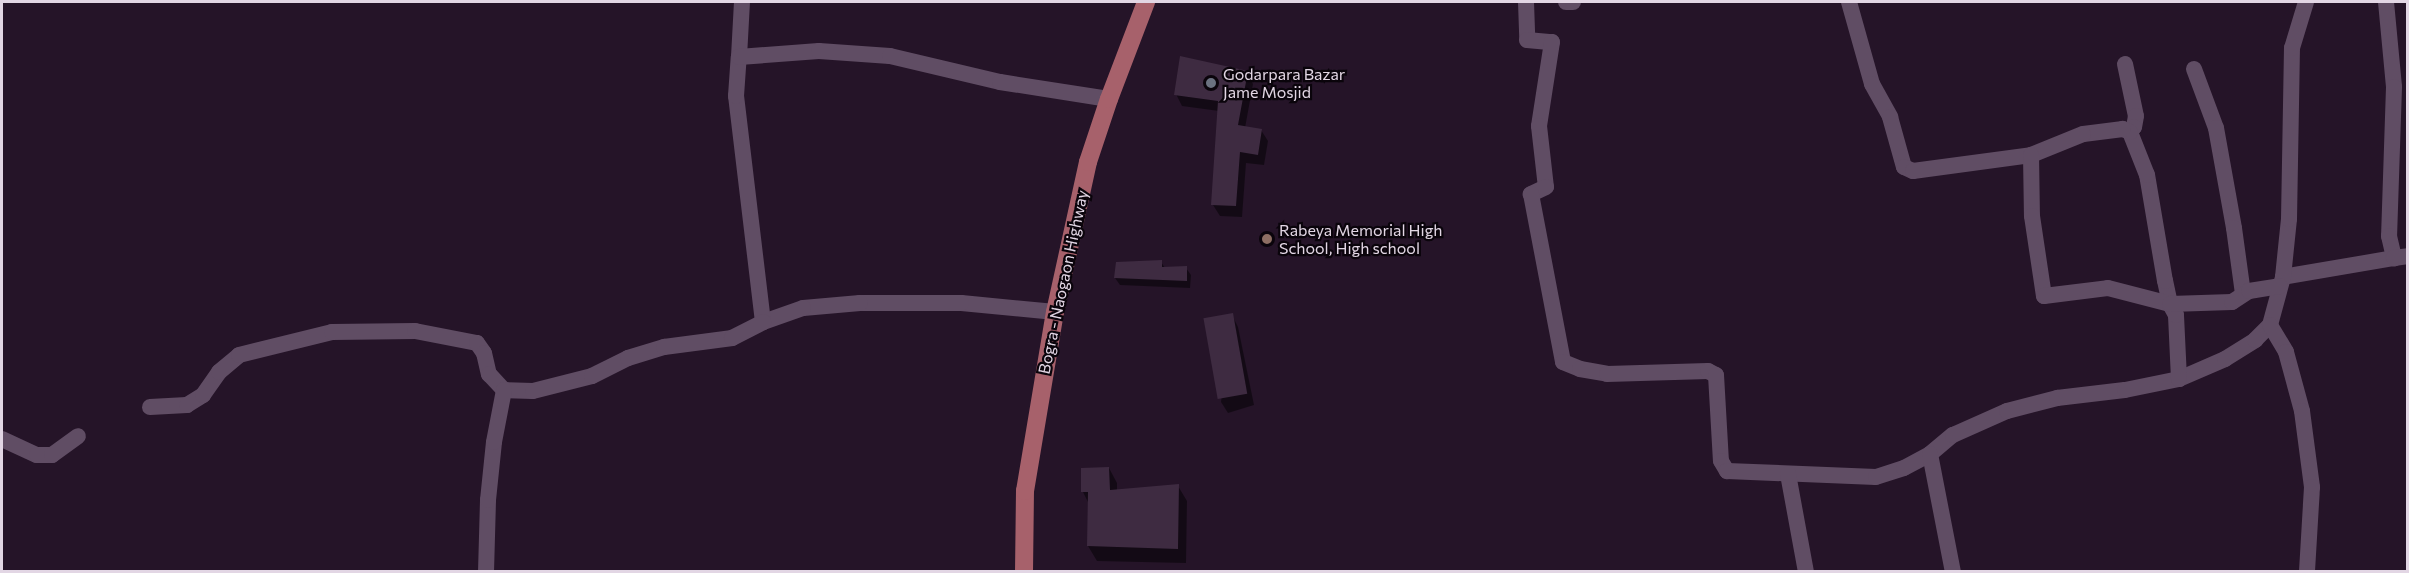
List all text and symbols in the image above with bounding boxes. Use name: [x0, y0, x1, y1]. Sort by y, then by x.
place label: Godarpara Bazar Jame Mosjid: [1223, 64, 1345, 102]
marker: Godarpara Bazar Jame Mosjid: [1204, 76, 1218, 90]
street label: Bogra - Naogaon Highway: [1034, 188, 1092, 376]
place label: Rabeya Memorial High School, High school: [1279, 220, 1442, 258]
marker: Rabeya Memorial High School, High school: [1260, 232, 1274, 246]

